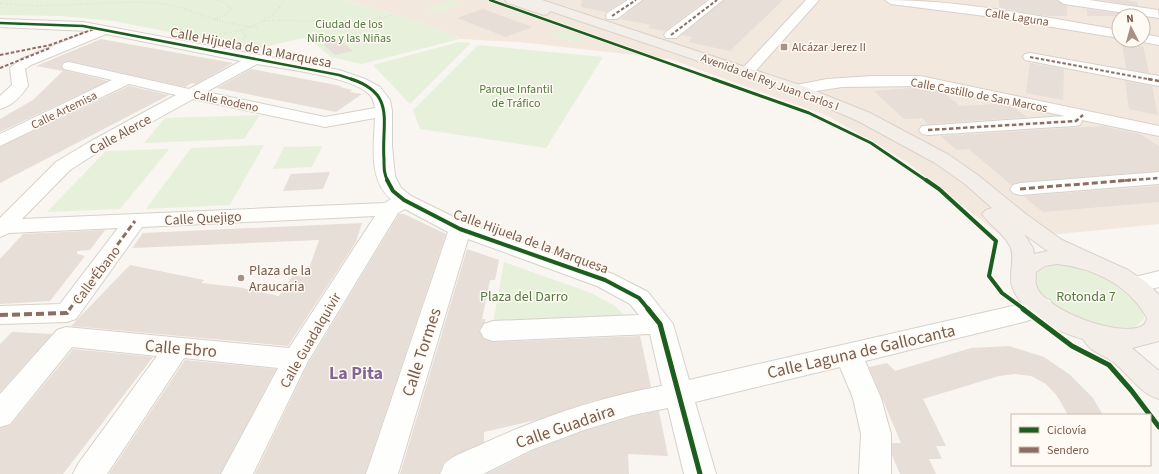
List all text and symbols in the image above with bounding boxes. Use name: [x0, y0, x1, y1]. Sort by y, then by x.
street label: Calle Laguna: [984, 4, 1050, 31]
north arrow: [1111, 8, 1151, 48]
text: N: [1126, 11, 1134, 26]
park label: Ciudad de los Niños y las Niñas: [307, 16, 391, 47]
street label: Calle Hijuela de la Marquesa: [168, 23, 333, 73]
place label: Alcázar Jerez II: [792, 39, 866, 56]
marker: Alcázar Jerez II: [779, 42, 789, 52]
street label: Avenida del Rey Juan Carlos I: [698, 50, 841, 115]
street label: Calle Castillo de San Marcos: [909, 74, 1049, 117]
park label: Parque Infantil de Tráfico: [479, 81, 553, 112]
street label: Calle Rodeno: [192, 86, 260, 117]
street label: Calle Artemisa: [28, 87, 100, 134]
street label: Calle Alerce: [86, 110, 155, 160]
street label: Calle Hijuela de la Marquesa: [450, 204, 611, 279]
street label: Calle Quejigo: [164, 207, 242, 231]
street label: Calle Ébano: [68, 242, 126, 309]
place label: Plaza de la Araucaria: [249, 261, 311, 297]
marker: Plaza de la Araucaria: [236, 273, 246, 283]
park label: Plaza del Darro: [480, 287, 568, 307]
park label: Rotonda 7: [1056, 287, 1116, 307]
street label: Calle Guadalquivir: [275, 289, 346, 392]
street label: Calle Tormes: [396, 305, 448, 400]
street label: Calle Laguna de Gallocanta: [765, 319, 958, 385]
street label: Calle Ebro: [144, 334, 218, 364]
district label: La Pita: [329, 361, 383, 386]
street label: Calle Guadaira: [513, 399, 618, 455]
legend: [1011, 414, 1151, 466]
text: Ciclovía: [1047, 422, 1086, 439]
text: Sendero: [1047, 442, 1089, 459]

